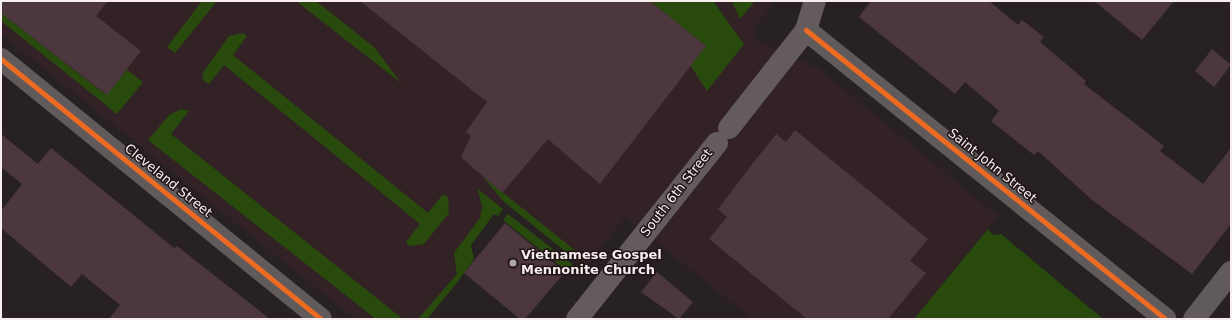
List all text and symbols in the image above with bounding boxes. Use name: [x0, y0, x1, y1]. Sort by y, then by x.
street label: Saint John Street: [945, 126, 1039, 206]
street label: Cleveland Street: [121, 141, 215, 221]
street label: South 6th Street: [638, 146, 716, 240]
place label: Vietnamese Gospel Mennonite Church: [521, 248, 662, 279]
marker: Vietnamese Gospel Mennonite Church: [508, 258, 518, 268]

